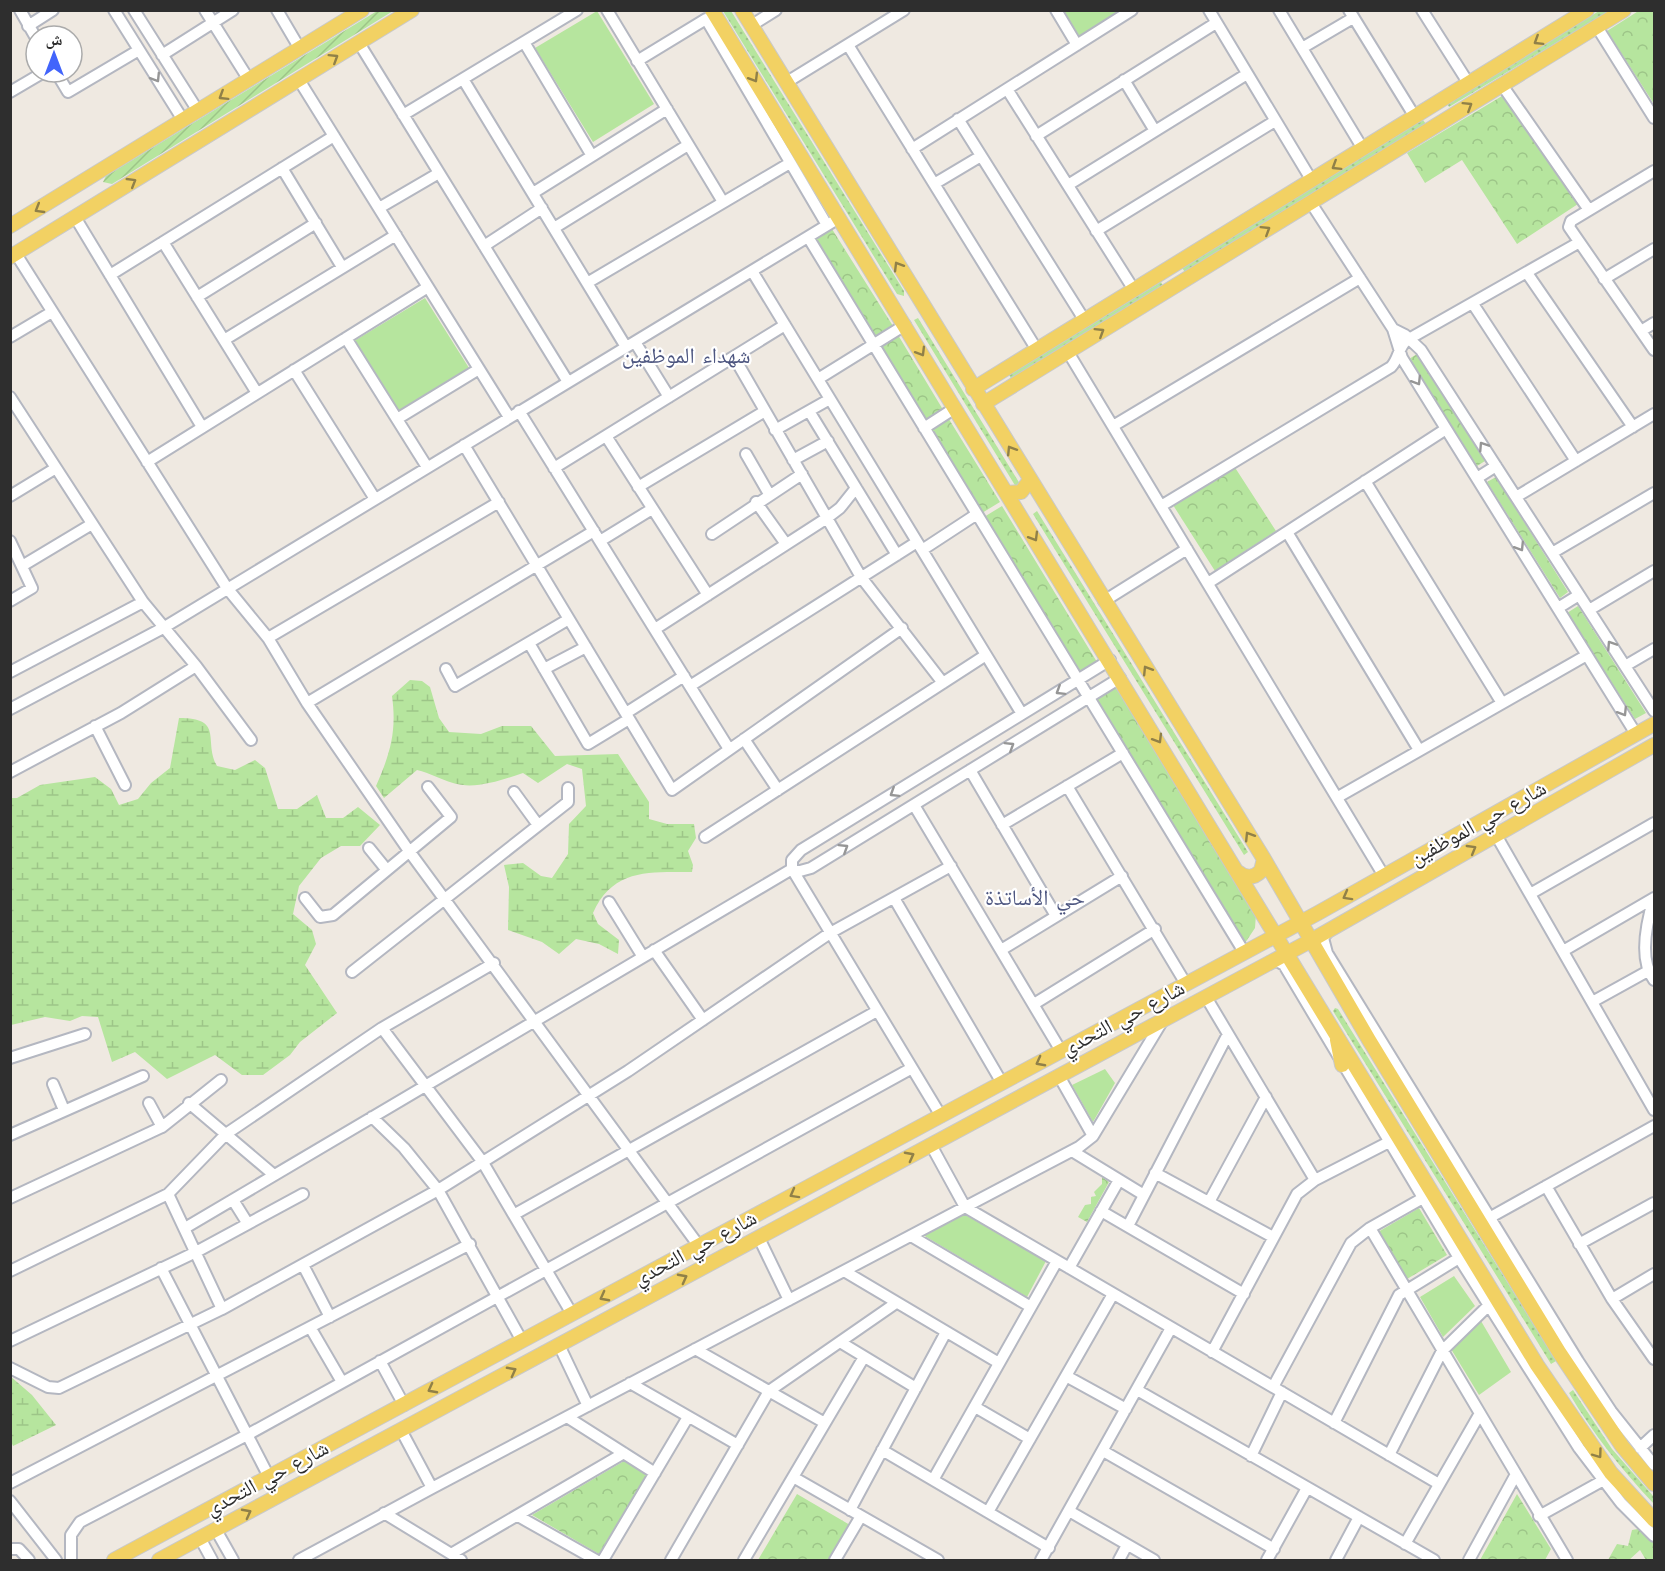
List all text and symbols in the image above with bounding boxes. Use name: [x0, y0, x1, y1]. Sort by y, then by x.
north arrow: [24, 24, 84, 84]
text: ش: [46, 30, 63, 49]
one-way arrow: [1534, 34, 1544, 46]
one-way arrow: [328, 54, 338, 66]
one-way arrow: [149, 72, 161, 82]
one-way arrow: [746, 72, 758, 82]
one-way arrow: [219, 89, 229, 101]
one-way arrow: [1462, 102, 1472, 114]
one-way arrow: [1332, 158, 1342, 170]
one-way arrow: [126, 177, 136, 189]
one-way arrow: [35, 202, 45, 214]
one-way arrow: [1260, 226, 1270, 238]
one-way arrow: [894, 262, 906, 272]
one-way arrow: [1094, 328, 1104, 340]
district label: شهداء الموظفين: [622, 343, 750, 369]
one-way arrow: [914, 346, 926, 356]
one-way arrow: [1409, 375, 1421, 385]
one-way arrow: [1479, 441, 1490, 452]
one-way arrow: [1008, 446, 1019, 457]
one-way arrow: [1027, 530, 1038, 541]
one-way arrow: [1512, 541, 1524, 551]
one-way arrow: [1608, 640, 1619, 651]
one-way arrow: [1142, 666, 1154, 676]
one-way arrow: [1056, 683, 1066, 695]
one-way arrow: [1615, 706, 1626, 717]
one-way arrow: [1150, 733, 1162, 743]
one-way arrow: [1003, 742, 1014, 753]
street label: شارع حي الموظفين: [1405, 775, 1552, 874]
one-way arrow: [890, 785, 900, 797]
one-way arrow: [1245, 832, 1257, 842]
one-way arrow: [1466, 844, 1476, 856]
one-way arrow: [837, 845, 848, 856]
district label: حي الأساتذة: [985, 885, 1085, 915]
one-way arrow: [1343, 889, 1353, 901]
street label: شارع حي التحدي: [1057, 975, 1191, 1064]
one-way arrow: [1036, 1055, 1046, 1066]
one-way arrow: [904, 1152, 915, 1163]
one-way arrow: [790, 1187, 800, 1198]
street label: شارع حي التحدي: [629, 1205, 763, 1294]
one-way arrow: [677, 1274, 688, 1285]
one-way arrow: [600, 1290, 610, 1301]
one-way arrow: [505, 1367, 516, 1378]
one-way arrow: [428, 1382, 439, 1393]
street label: شارع حي التحدي: [201, 1435, 335, 1524]
one-way arrow: [1590, 1447, 1601, 1458]
one-way arrow: [241, 1509, 252, 1520]

